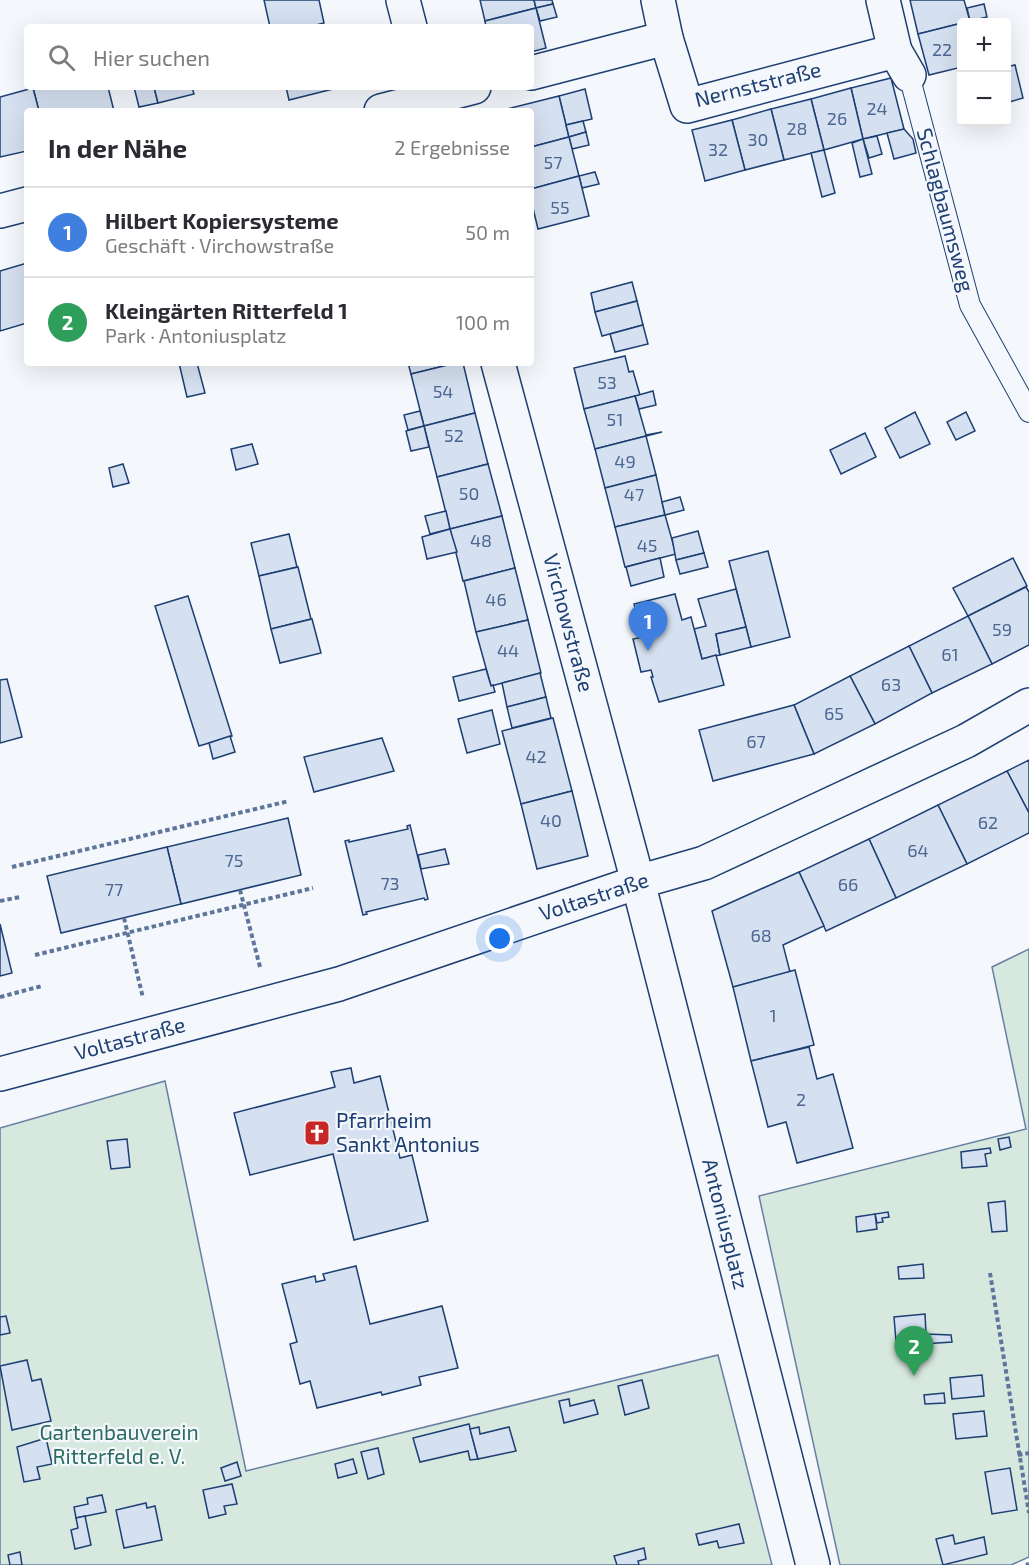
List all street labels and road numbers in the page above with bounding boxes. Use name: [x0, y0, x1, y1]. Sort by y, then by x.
street label: Nernststraße: [692, 56, 823, 111]
street label: Schlagbaumsweg: [913, 125, 980, 294]
street label: Virchowstraße: [539, 551, 600, 694]
street label: Voltastraße: [536, 866, 651, 925]
street label: Voltastraße: [71, 1011, 188, 1064]
street label: Antoniusplatz: [698, 1156, 755, 1292]

